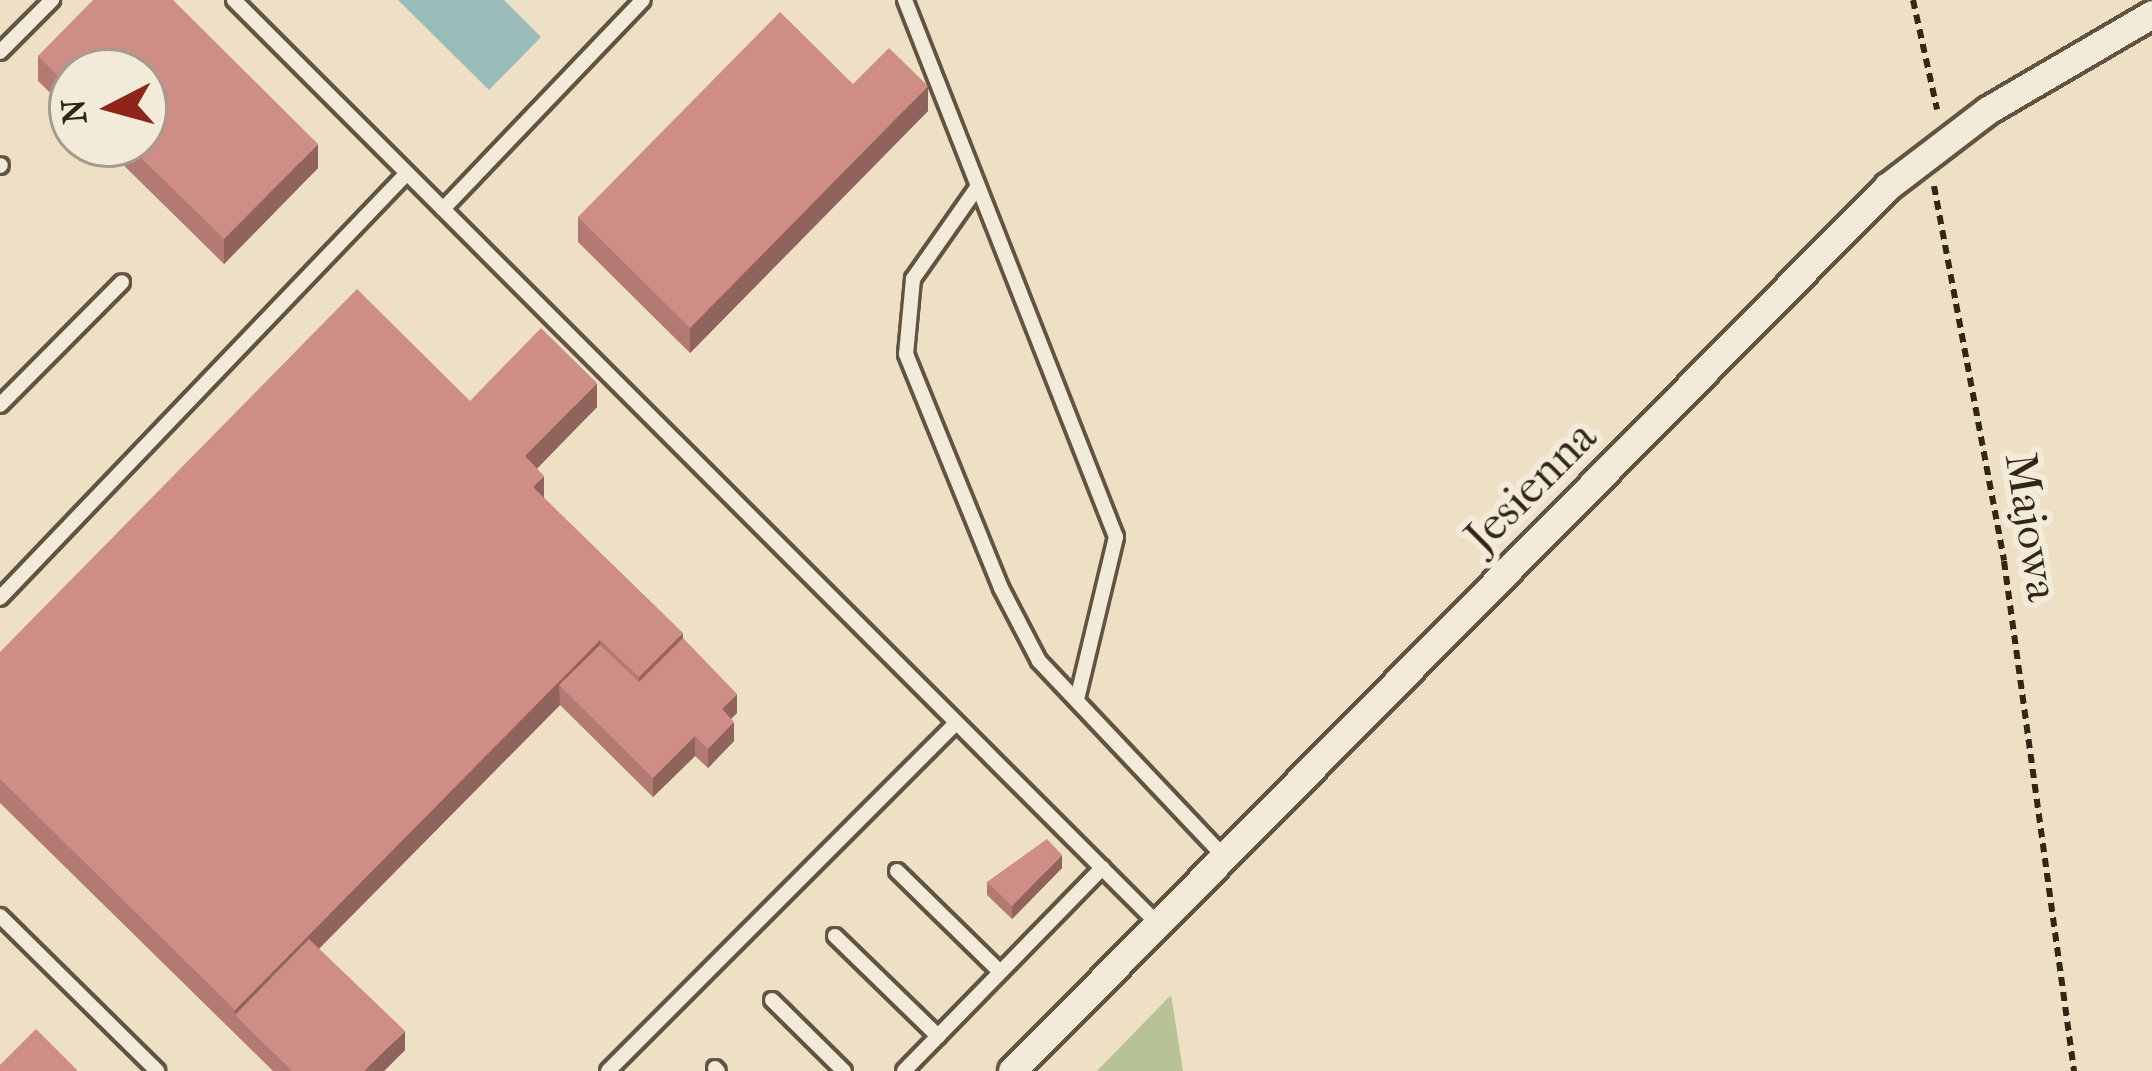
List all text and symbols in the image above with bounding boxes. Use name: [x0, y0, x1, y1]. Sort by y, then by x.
north arrow: [48, 48, 168, 168]
text: N: [54, 97, 95, 126]
street label: Jesienna: [1454, 410, 1608, 564]
street label: Majowa: [1993, 449, 2069, 605]

